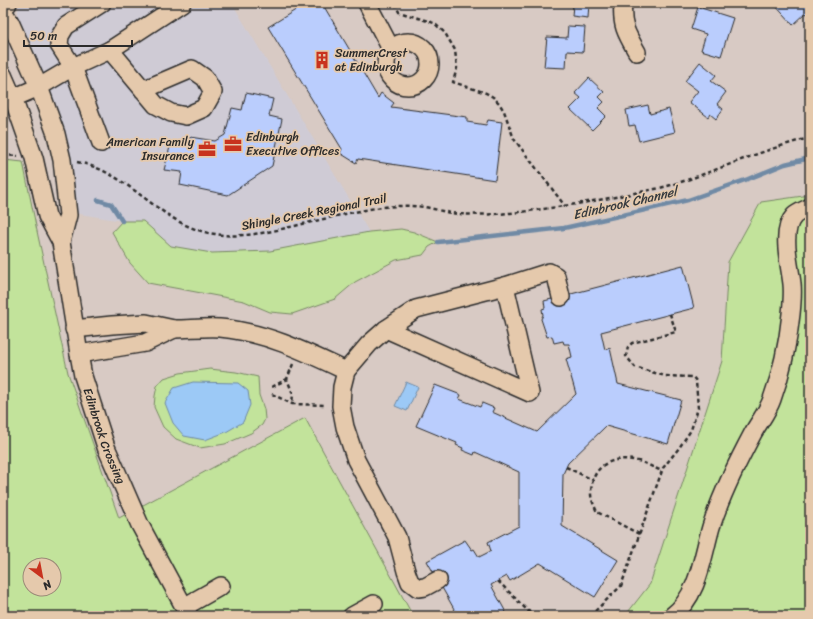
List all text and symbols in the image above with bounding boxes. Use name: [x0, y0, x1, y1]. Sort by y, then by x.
scale bar: [24, 22, 132, 48]
text: 50 m: [30, 25, 57, 47]
place label: SummerCrest at Edinburgh: [335, 42, 408, 78]
building icon: SummerCrest at Edinburgh: [312, 50, 332, 70]
place label: Edinburgh Executive Offices: [246, 126, 339, 162]
place label: American Family Insurance: [105, 131, 195, 167]
office icon: Edinburgh Executive Offices: [223, 134, 243, 154]
office icon: American Family Insurance: [197, 139, 217, 159]
water label: Edinbrook Channel: [571, 179, 682, 226]
street label: Shingle Creek Regional Trail: [240, 187, 389, 237]
street label: Edinbrook Crossing: [77, 385, 132, 488]
north arrow: [22, 557, 62, 597]
text: N: [38, 574, 56, 595]

